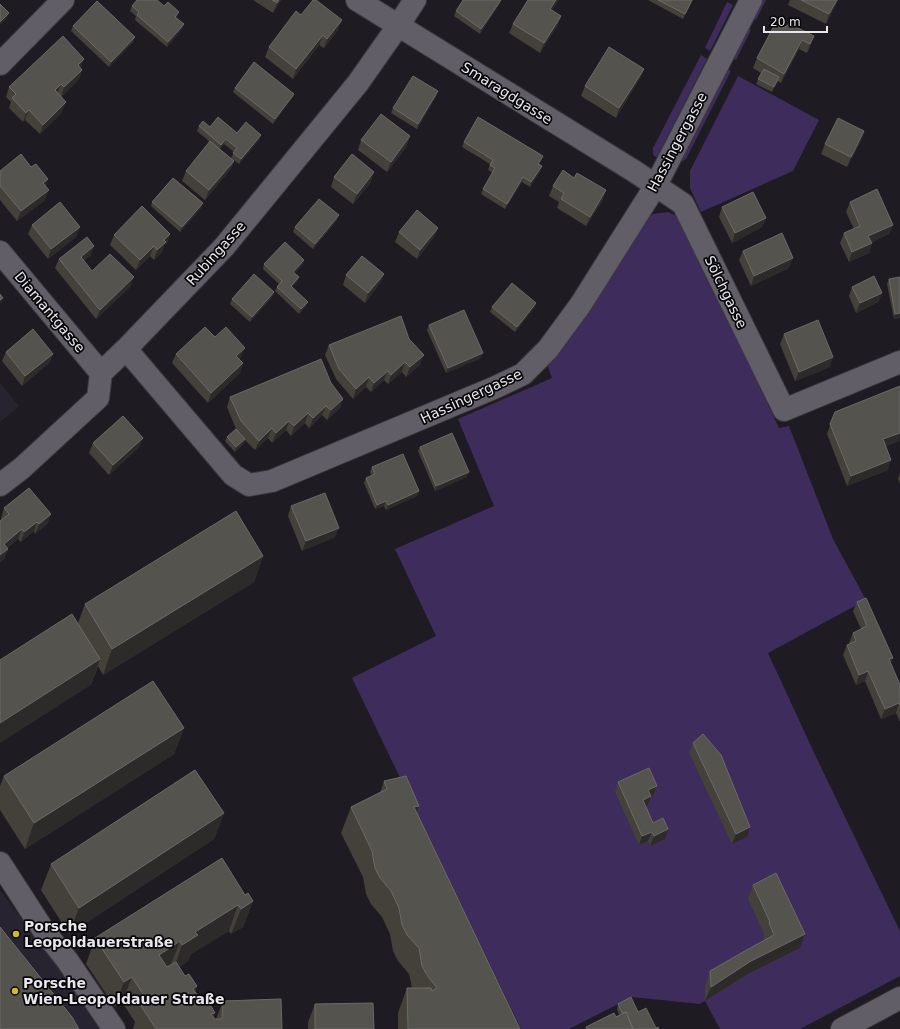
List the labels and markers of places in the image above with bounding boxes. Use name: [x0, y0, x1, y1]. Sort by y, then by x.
place label: Porsche Leopoldauerstraße: [24, 918, 173, 950]
marker: Porsche Leopoldauerstraße: [11, 929, 21, 939]
place label: Porsche Wien-Leopoldauer Straße: [23, 975, 224, 1007]
marker: Porsche Wien-Leopoldauer Straße: [10, 986, 20, 996]

